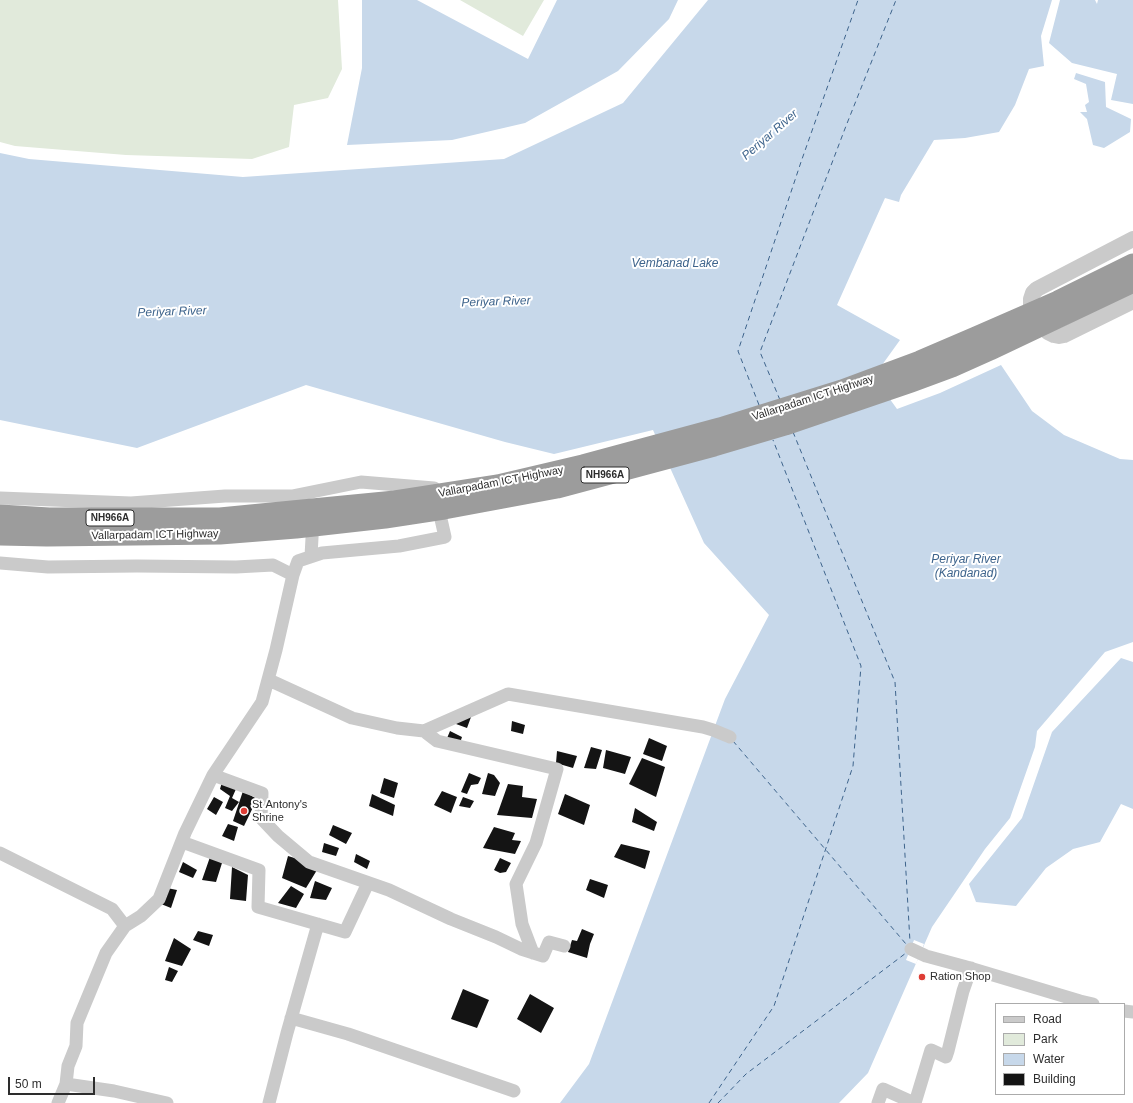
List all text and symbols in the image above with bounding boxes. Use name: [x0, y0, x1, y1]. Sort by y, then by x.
water label: Periyar River: [739, 107, 801, 163]
water label: Vembanad Lake: [632, 257, 718, 271]
water label: Periyar River: [461, 294, 531, 310]
water label: Periyar River: [137, 304, 207, 320]
street label: Vallarpadam ICT Highway: [751, 372, 875, 424]
street label: Vallarpadam ICT Highway: [437, 463, 565, 501]
road number: NH966A: [581, 467, 629, 483]
road number: NH966A: [86, 510, 134, 526]
street label: Vallarpadam ICT Highway: [91, 527, 219, 543]
water label: Periyar River (Kandanad): [931, 553, 1001, 581]
place label: St Antony's Shrine: [252, 798, 307, 824]
marker: St Antony's Shrine: [239, 806, 249, 816]
place label: Ration Shop: [930, 970, 991, 984]
marker: Ration Shop: [917, 972, 927, 982]
legend: [995, 1003, 1125, 1095]
text: Road: [1033, 1012, 1062, 1026]
text: Park: [1033, 1032, 1058, 1046]
text: Water: [1033, 1052, 1065, 1066]
scale bar: [10, 1069, 97, 1095]
text: Building: [1033, 1072, 1076, 1086]
text: 50 m: [15, 1077, 42, 1091]

